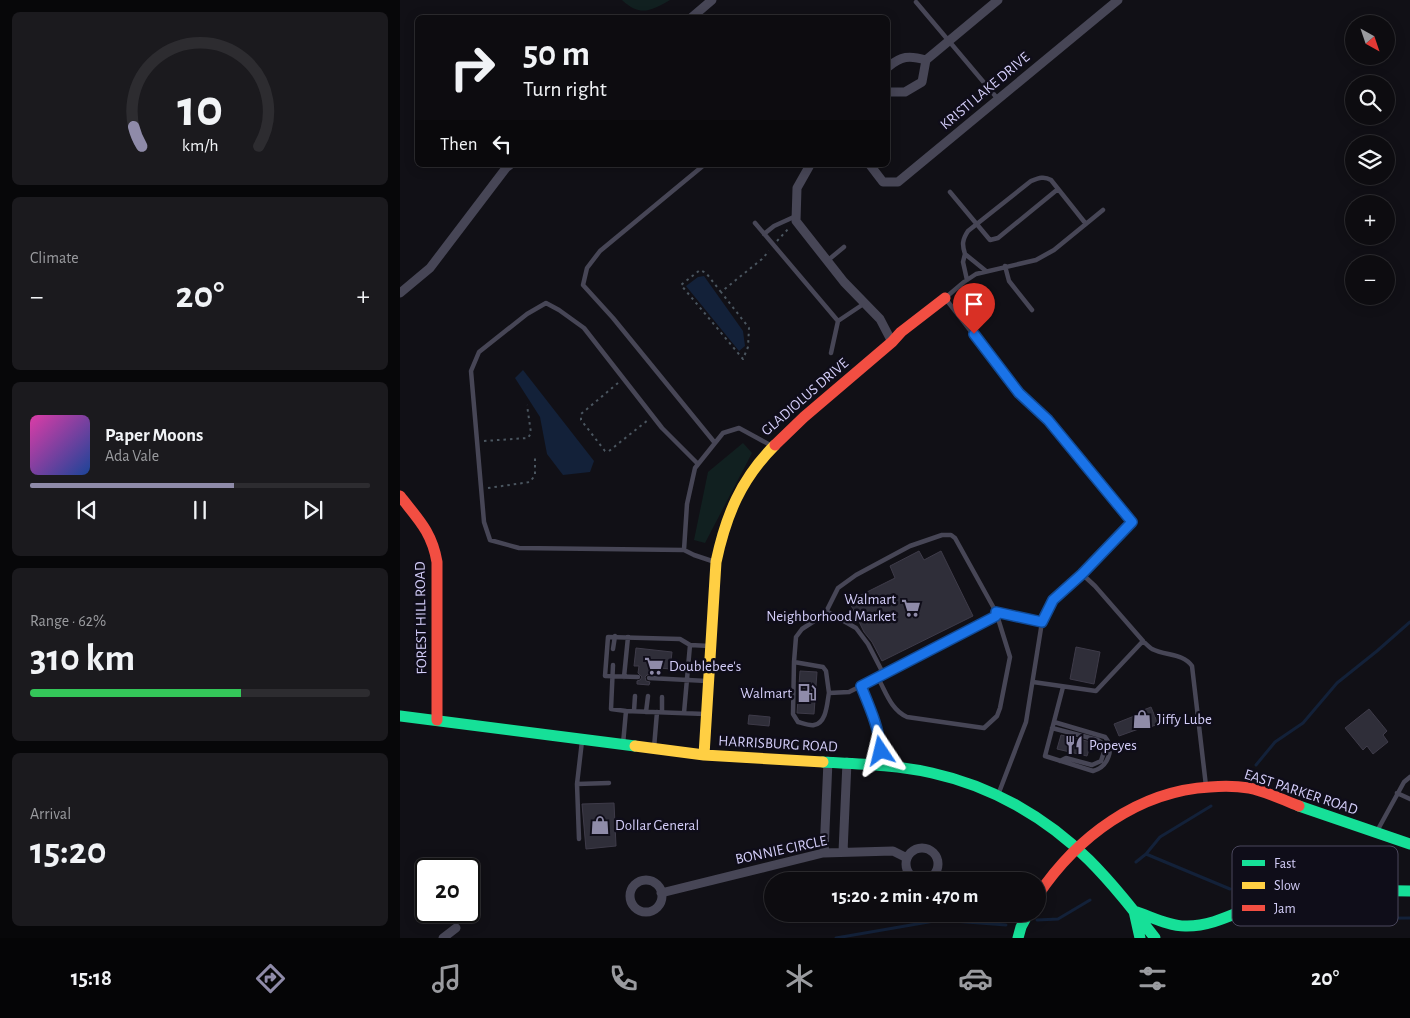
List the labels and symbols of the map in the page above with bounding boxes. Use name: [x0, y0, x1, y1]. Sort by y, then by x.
north arrow: [1345, 15, 1395, 65]
street label: KRISTI LAKE DRIVE: [937, 49, 1033, 133]
pin: [953, 283, 995, 334]
street label: GLADIOLUS DRIVE: [759, 355, 851, 439]
street label: FOREST HILL ROAD: [413, 561, 429, 675]
place label: Walmart Neighborhood Market: [766, 592, 896, 624]
supermarket icon: Walmart Neighborhood Market: [900, 597, 922, 619]
supermarket icon: Doublebee's: [643, 655, 665, 677]
place label: Doublebee's: [669, 659, 741, 674]
fuel station icon: Walmart: [796, 682, 818, 704]
place label: Walmart: [740, 686, 792, 701]
shop icon: Jiffy Lube: [1131, 708, 1153, 730]
place label: Jiffy Lube: [1157, 712, 1212, 727]
position arrow: [854, 724, 906, 776]
street label: HARRISBURG ROAD: [718, 733, 838, 755]
restaurant icon: Popeyes: [1063, 734, 1085, 756]
place label: Popeyes: [1089, 738, 1137, 753]
street label: EAST PARKER ROAD: [1242, 767, 1360, 818]
shop icon: Dollar General: [589, 814, 611, 836]
place label: Dollar General: [615, 818, 699, 833]
street label: BONNIE CIRCLE: [734, 833, 828, 867]
legend: [1232, 846, 1398, 926]
text: Fast: [1274, 857, 1296, 871]
speed limit sign: 20: [415, 858, 480, 923]
text: Slow: [1274, 879, 1301, 893]
text: Jam: [1274, 902, 1296, 916]

